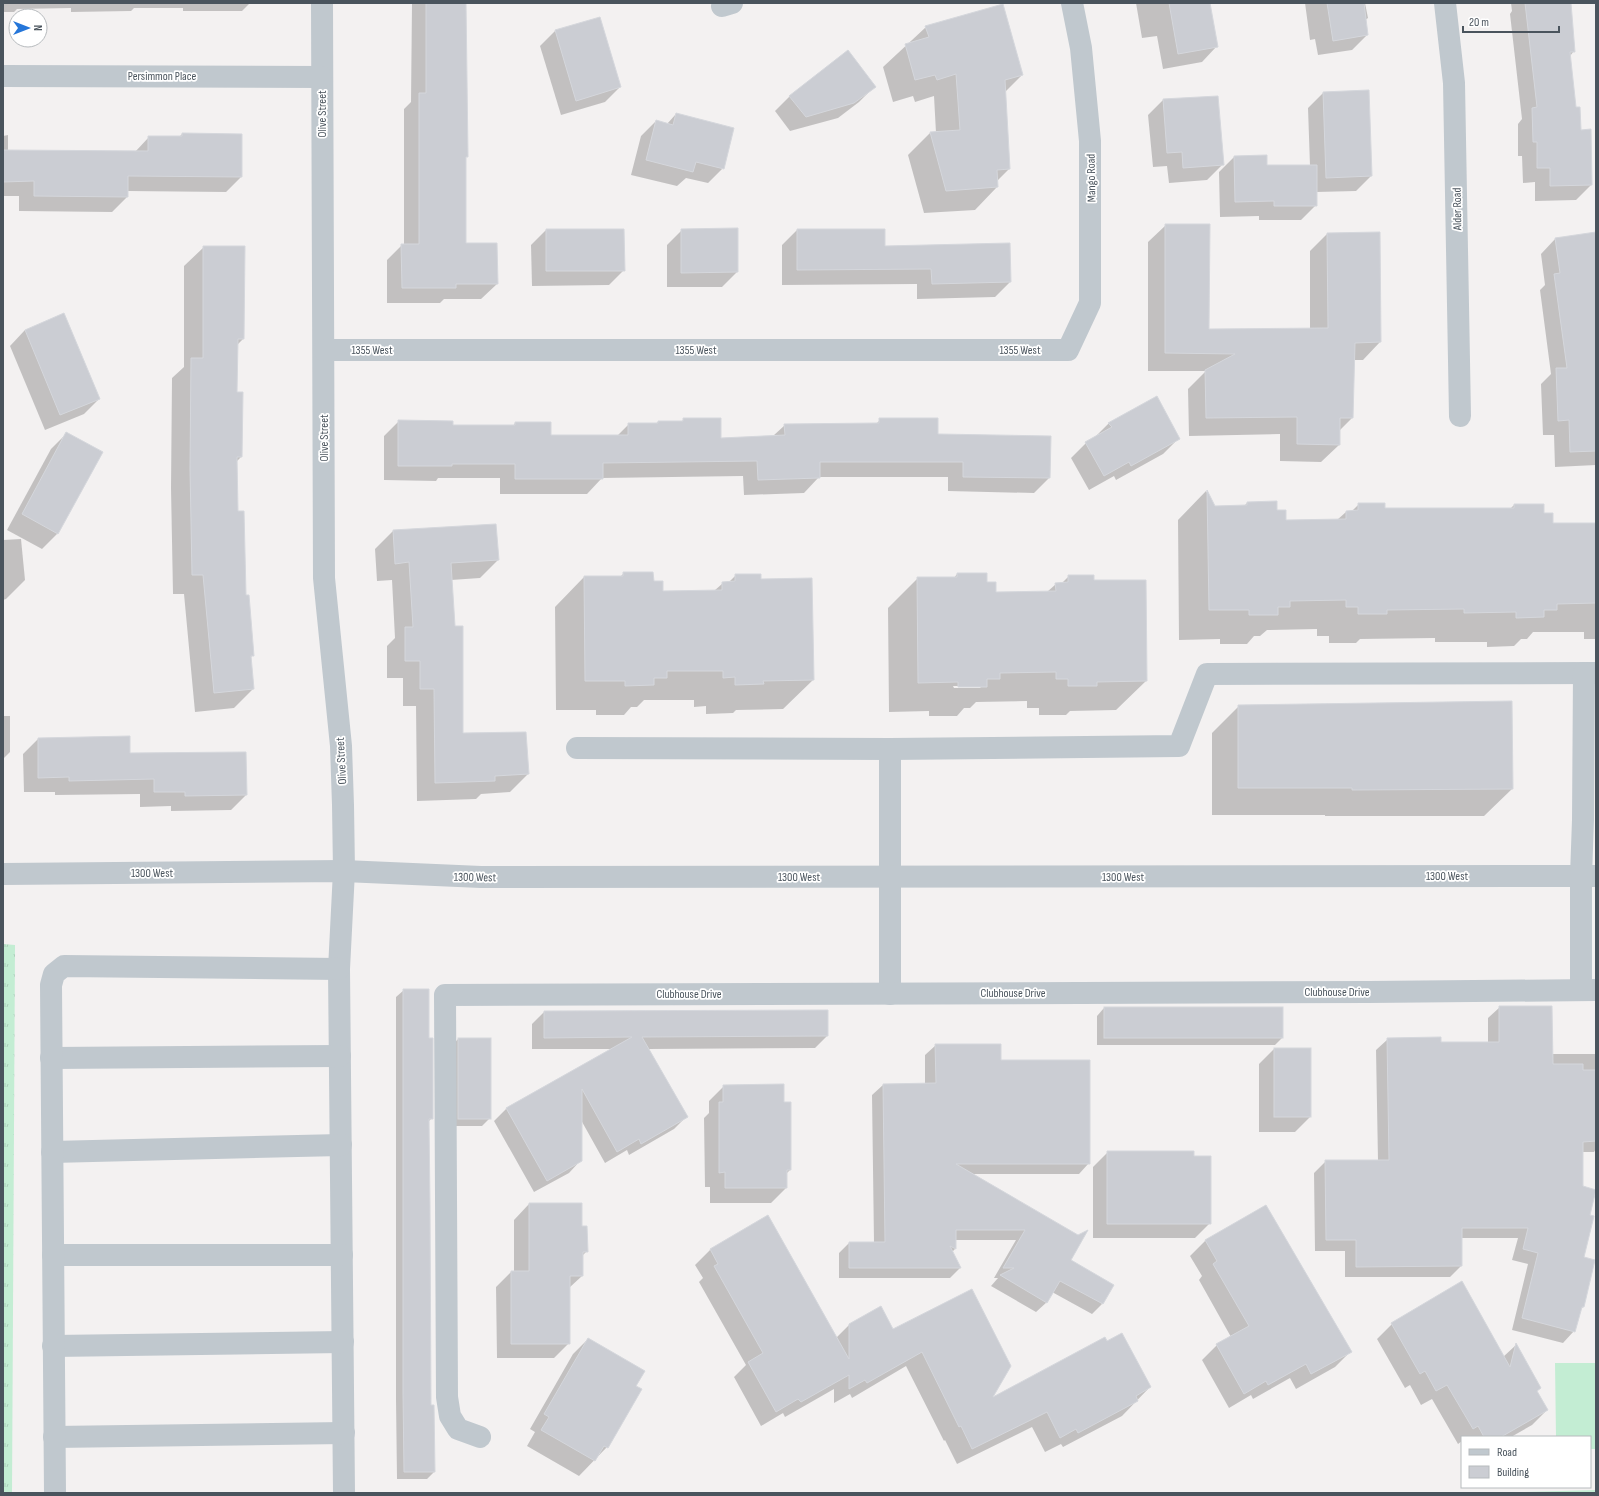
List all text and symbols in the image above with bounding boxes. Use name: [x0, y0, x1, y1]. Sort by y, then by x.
north arrow: [8, 8, 48, 48]
scale bar: [1463, 8, 1559, 34]
text: 20 m: [1469, 15, 1489, 30]
text: N: [31, 25, 44, 31]
street label: Persimmon Place: [128, 69, 196, 84]
street label: Olive Street: [315, 90, 330, 138]
street label: Mango Road: [1084, 154, 1099, 202]
street label: Alder Road: [1450, 188, 1465, 231]
street label: 1355 West: [351, 343, 393, 358]
street label: 1355 West: [675, 343, 717, 358]
street label: 1355 West: [999, 343, 1041, 358]
street label: Olive Street: [317, 414, 332, 462]
street label: Olive Street: [333, 737, 350, 785]
street label: 1300 West: [131, 866, 173, 881]
street label: 1300 West: [1426, 869, 1468, 884]
street label: 1300 West: [454, 870, 497, 885]
street label: 1300 West: [778, 870, 820, 885]
street label: 1300 West: [1102, 870, 1144, 885]
street label: Clubhouse Drive: [1304, 985, 1370, 1000]
street label: Clubhouse Drive: [980, 986, 1046, 1001]
street label: Clubhouse Drive: [656, 987, 722, 1002]
legend: [1461, 1436, 1591, 1488]
text: Road: [1497, 1445, 1517, 1460]
text: Building: [1497, 1465, 1529, 1480]

